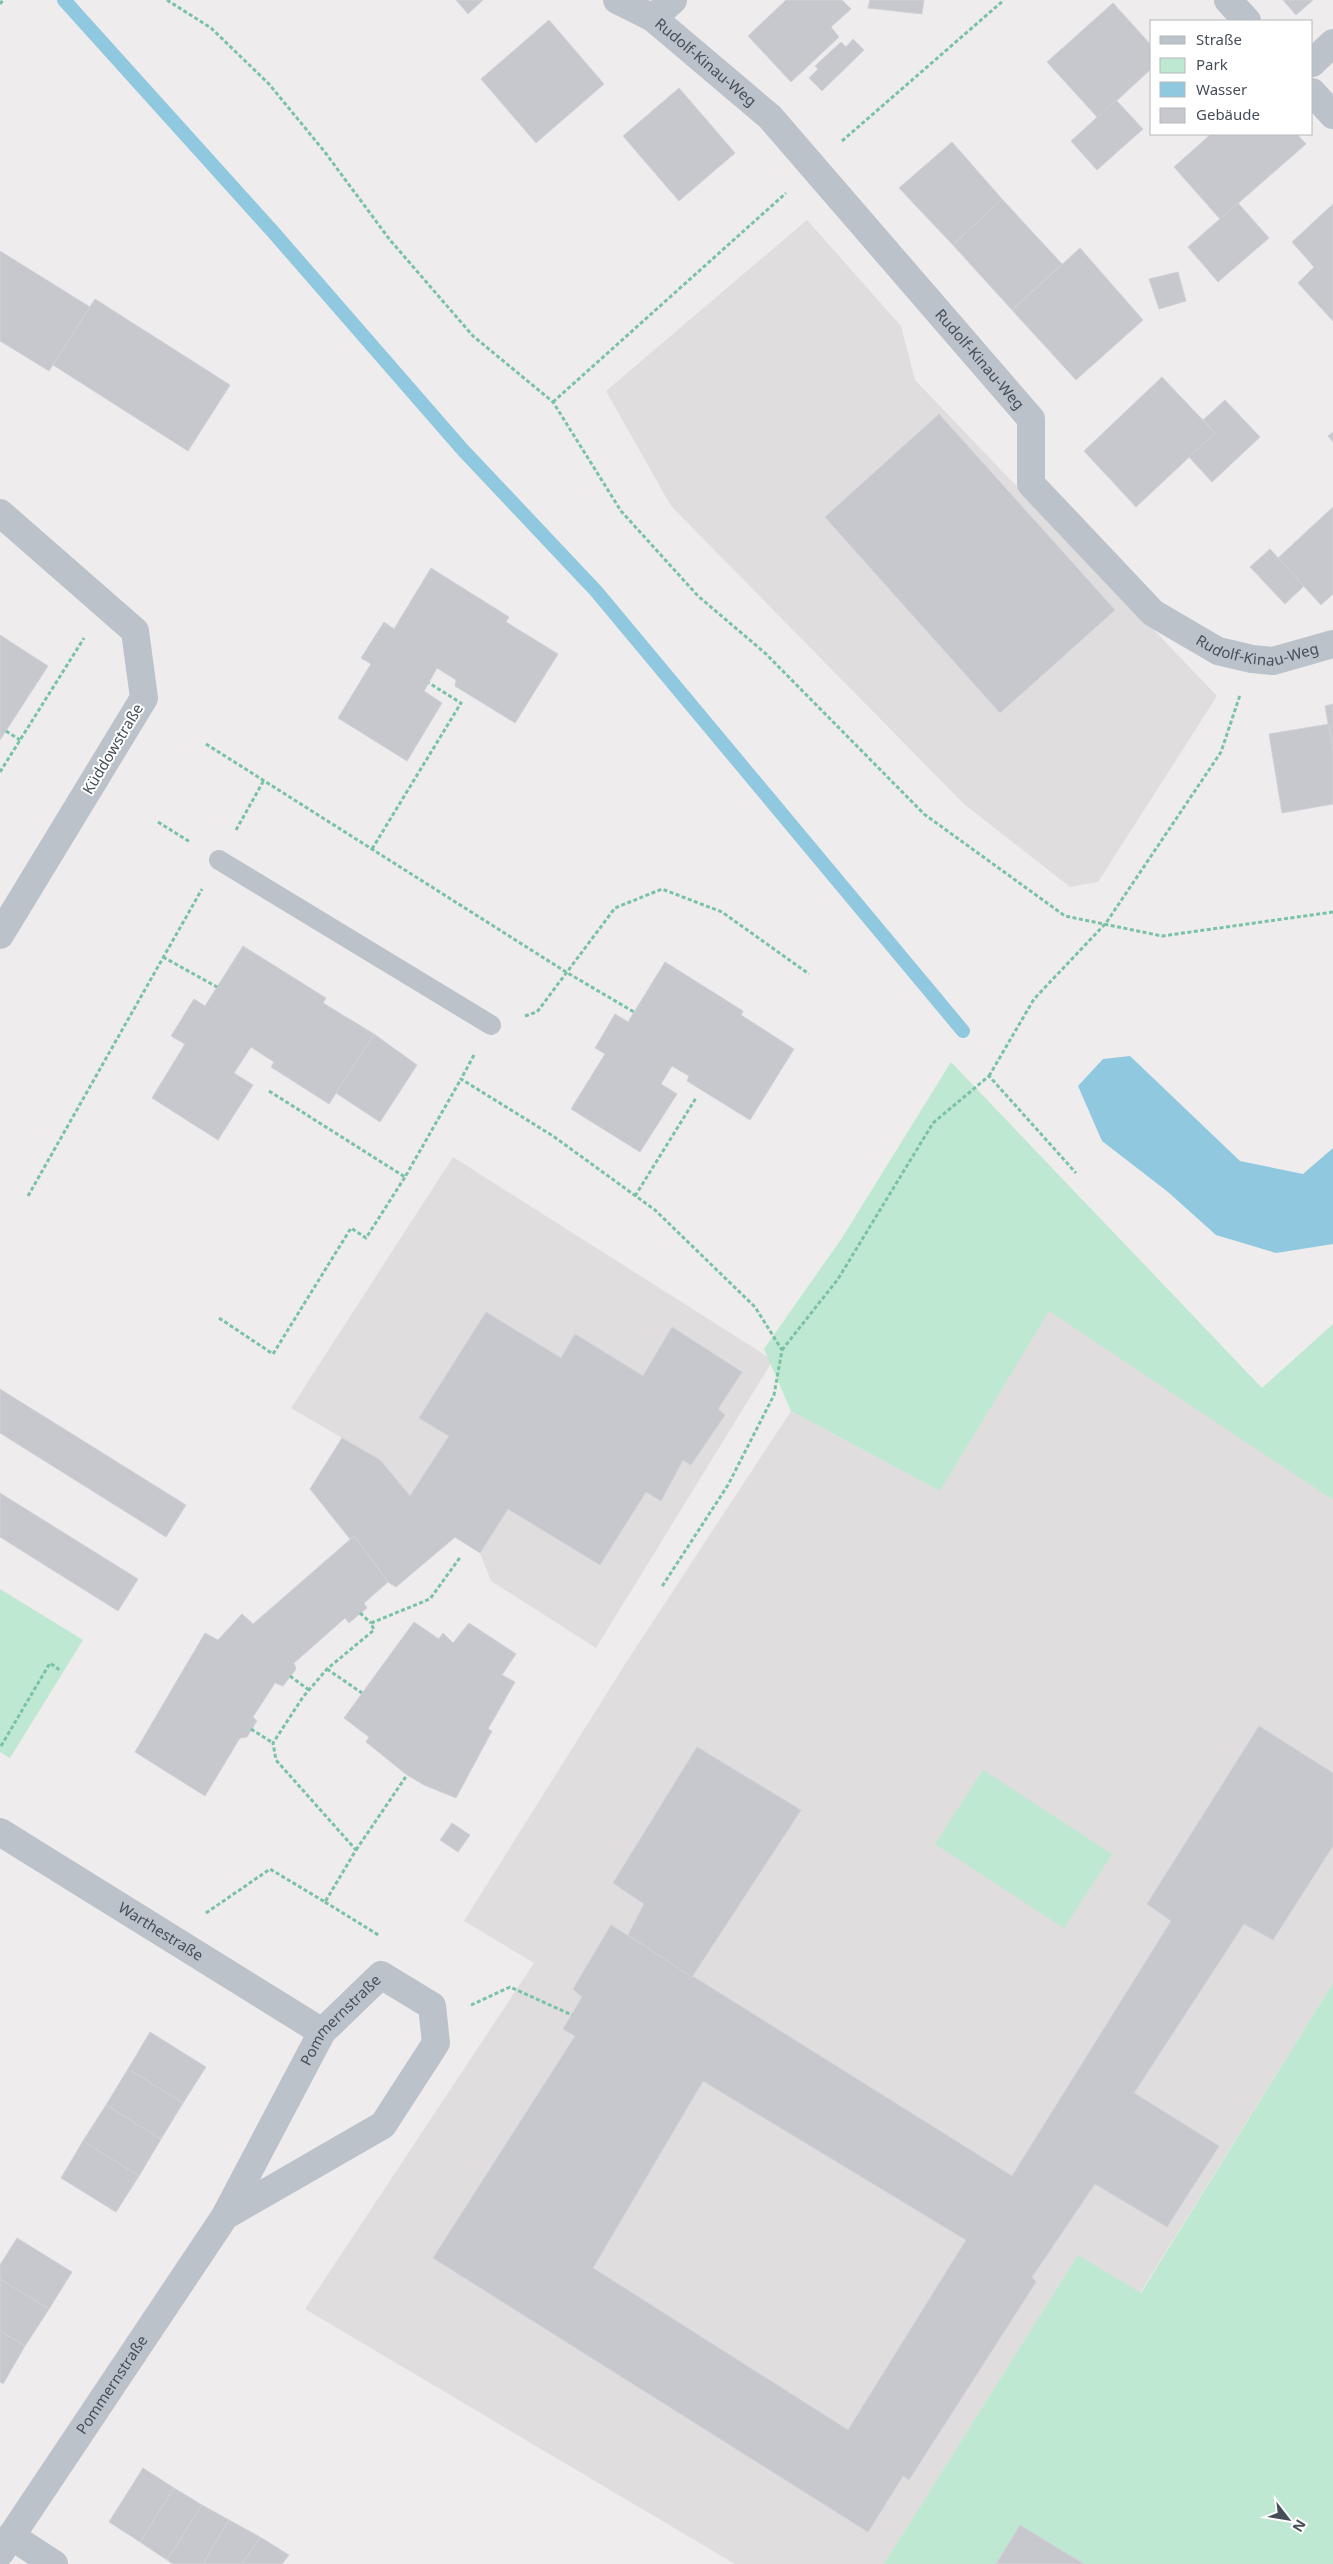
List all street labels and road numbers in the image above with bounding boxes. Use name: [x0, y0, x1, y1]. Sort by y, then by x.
street label: Rudolf-Kinau-Weg: [651, 13, 761, 110]
street label: Rudolf-Kinau-Weg: [931, 304, 1029, 413]
street label: Rudolf-Kinau-Weg: [1193, 629, 1321, 670]
street label: Küddowstraße: [77, 699, 147, 798]
street label: Warthestraße: [115, 1897, 207, 1965]
street label: Pommernstraße: [295, 1970, 385, 2069]
street label: Pommernstraße: [71, 2331, 152, 2438]

